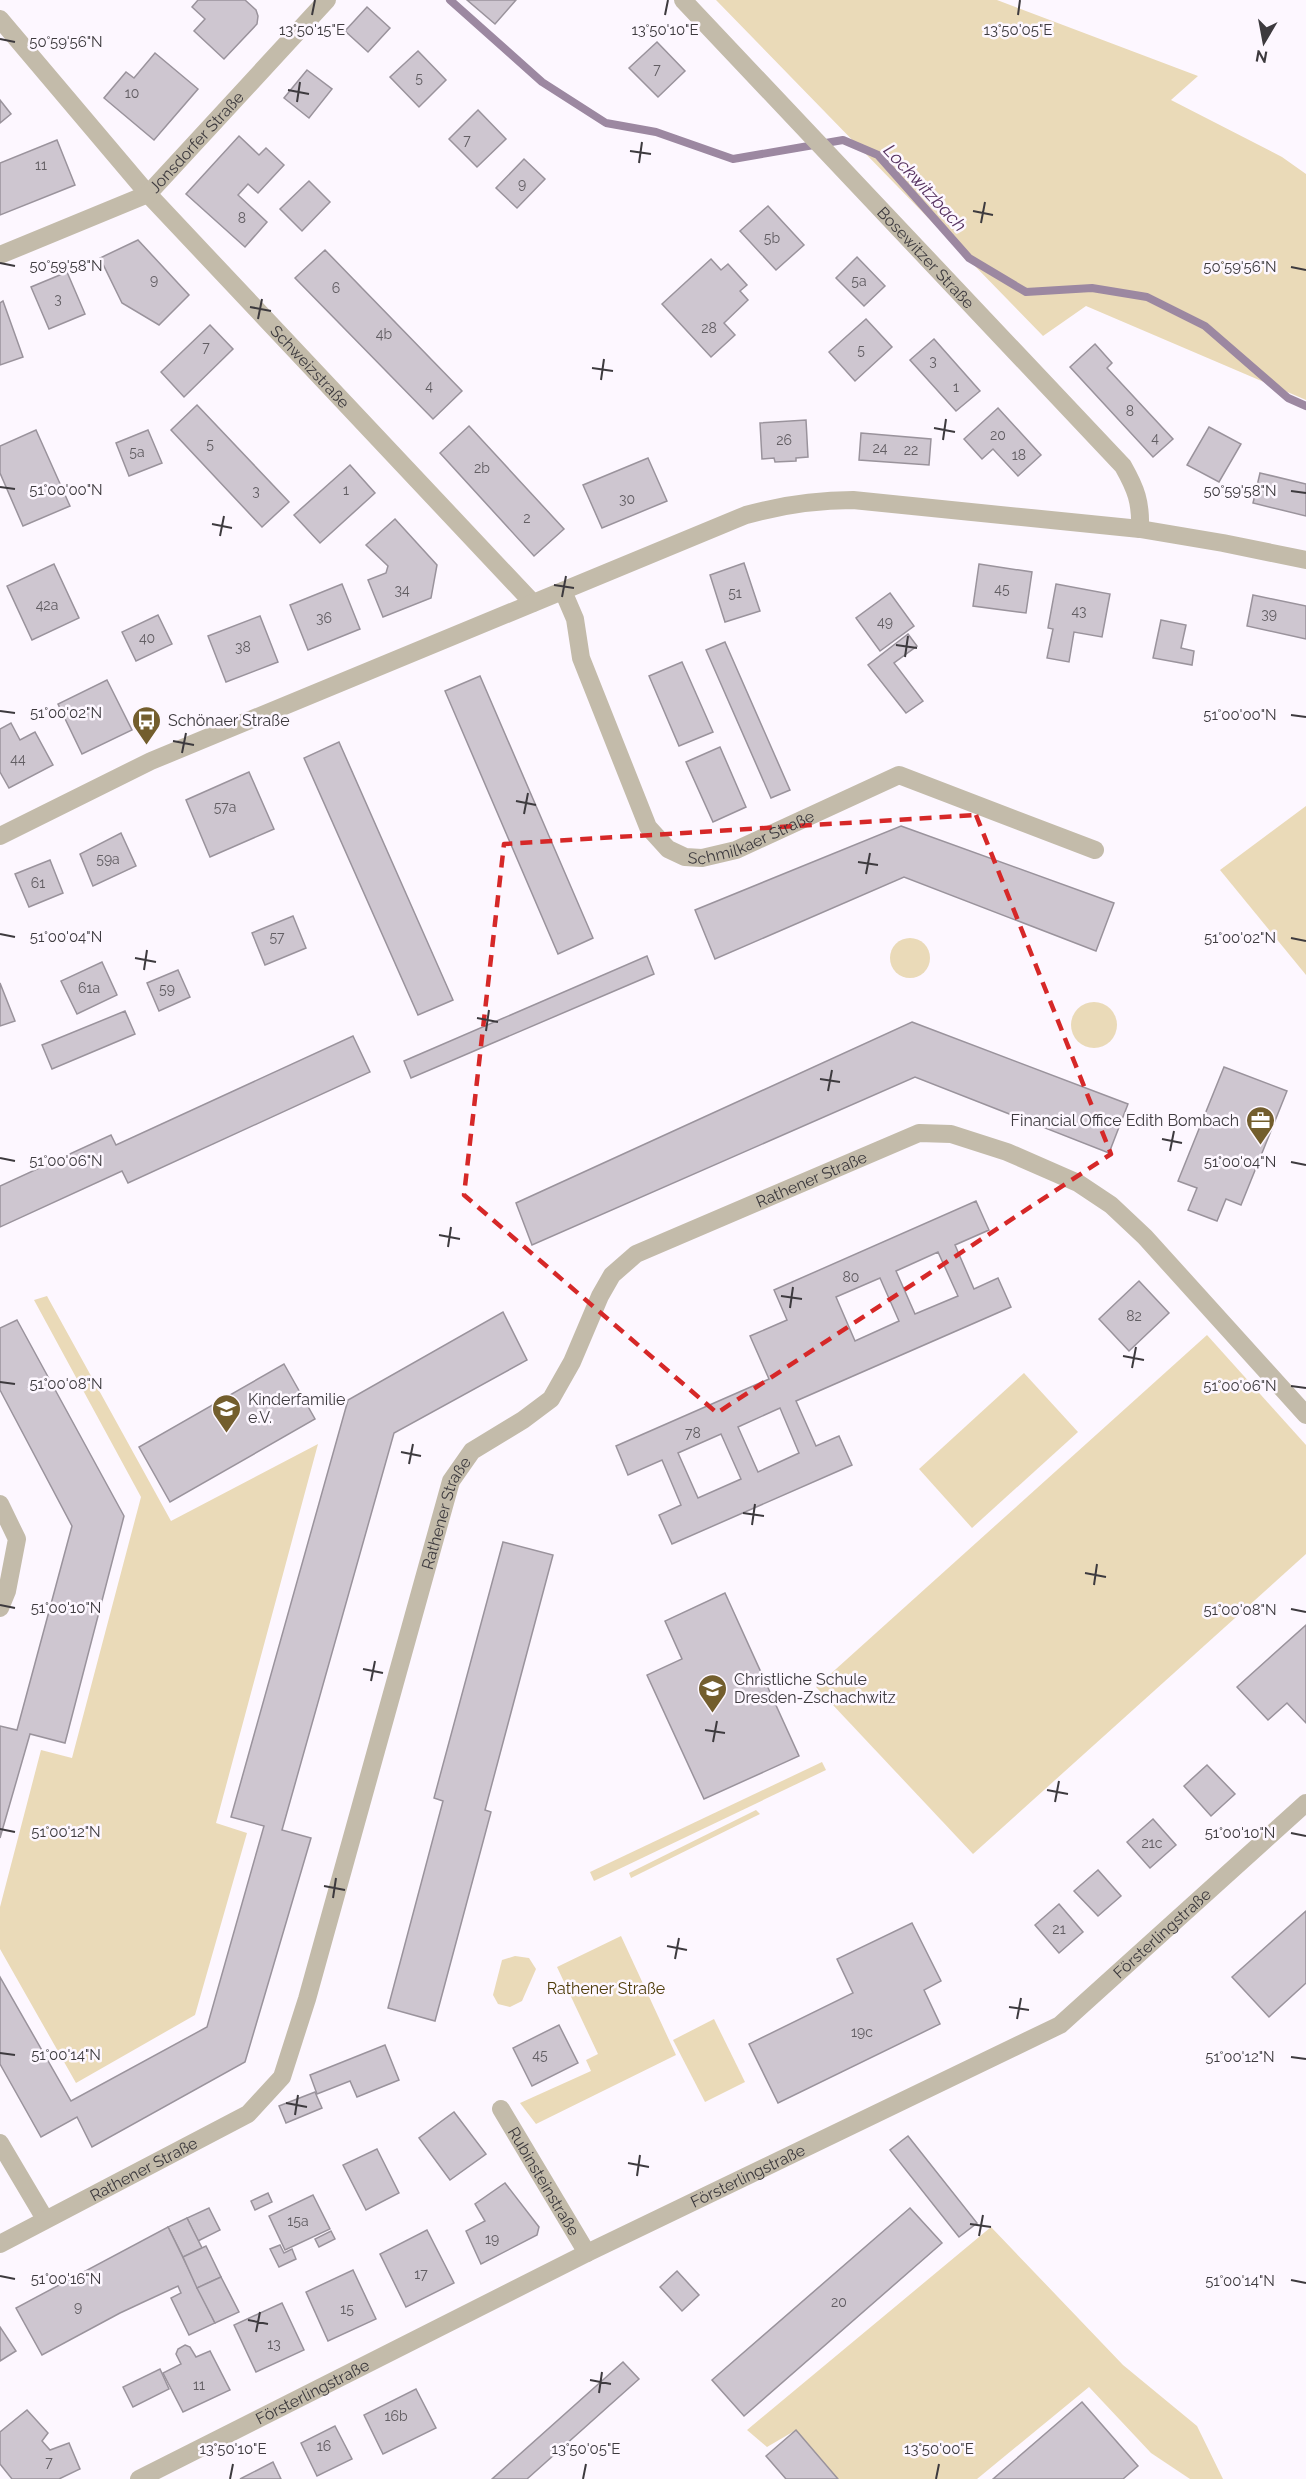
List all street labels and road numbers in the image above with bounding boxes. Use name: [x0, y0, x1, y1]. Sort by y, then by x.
street label: Jonsdorfer Straße: [145, 88, 248, 197]
street label: Bosewitzer Straße: [873, 203, 978, 313]
street label: Schweizstraße: [266, 321, 353, 412]
street label: Schmilkaer Straße: [687, 806, 817, 868]
street label: Rathener Straße: [753, 1147, 870, 1212]
street label: Rathener Straße: [418, 1453, 475, 1571]
street label: Försterlingstraße: [1109, 1885, 1215, 1982]
street label: Rubinsteinstraße: [504, 2124, 583, 2239]
street label: Rathener Straße: [87, 2133, 201, 2205]
street label: Försterlingstraße: [687, 2140, 808, 2212]
street label: Försterlingstraße: [252, 2355, 372, 2429]

